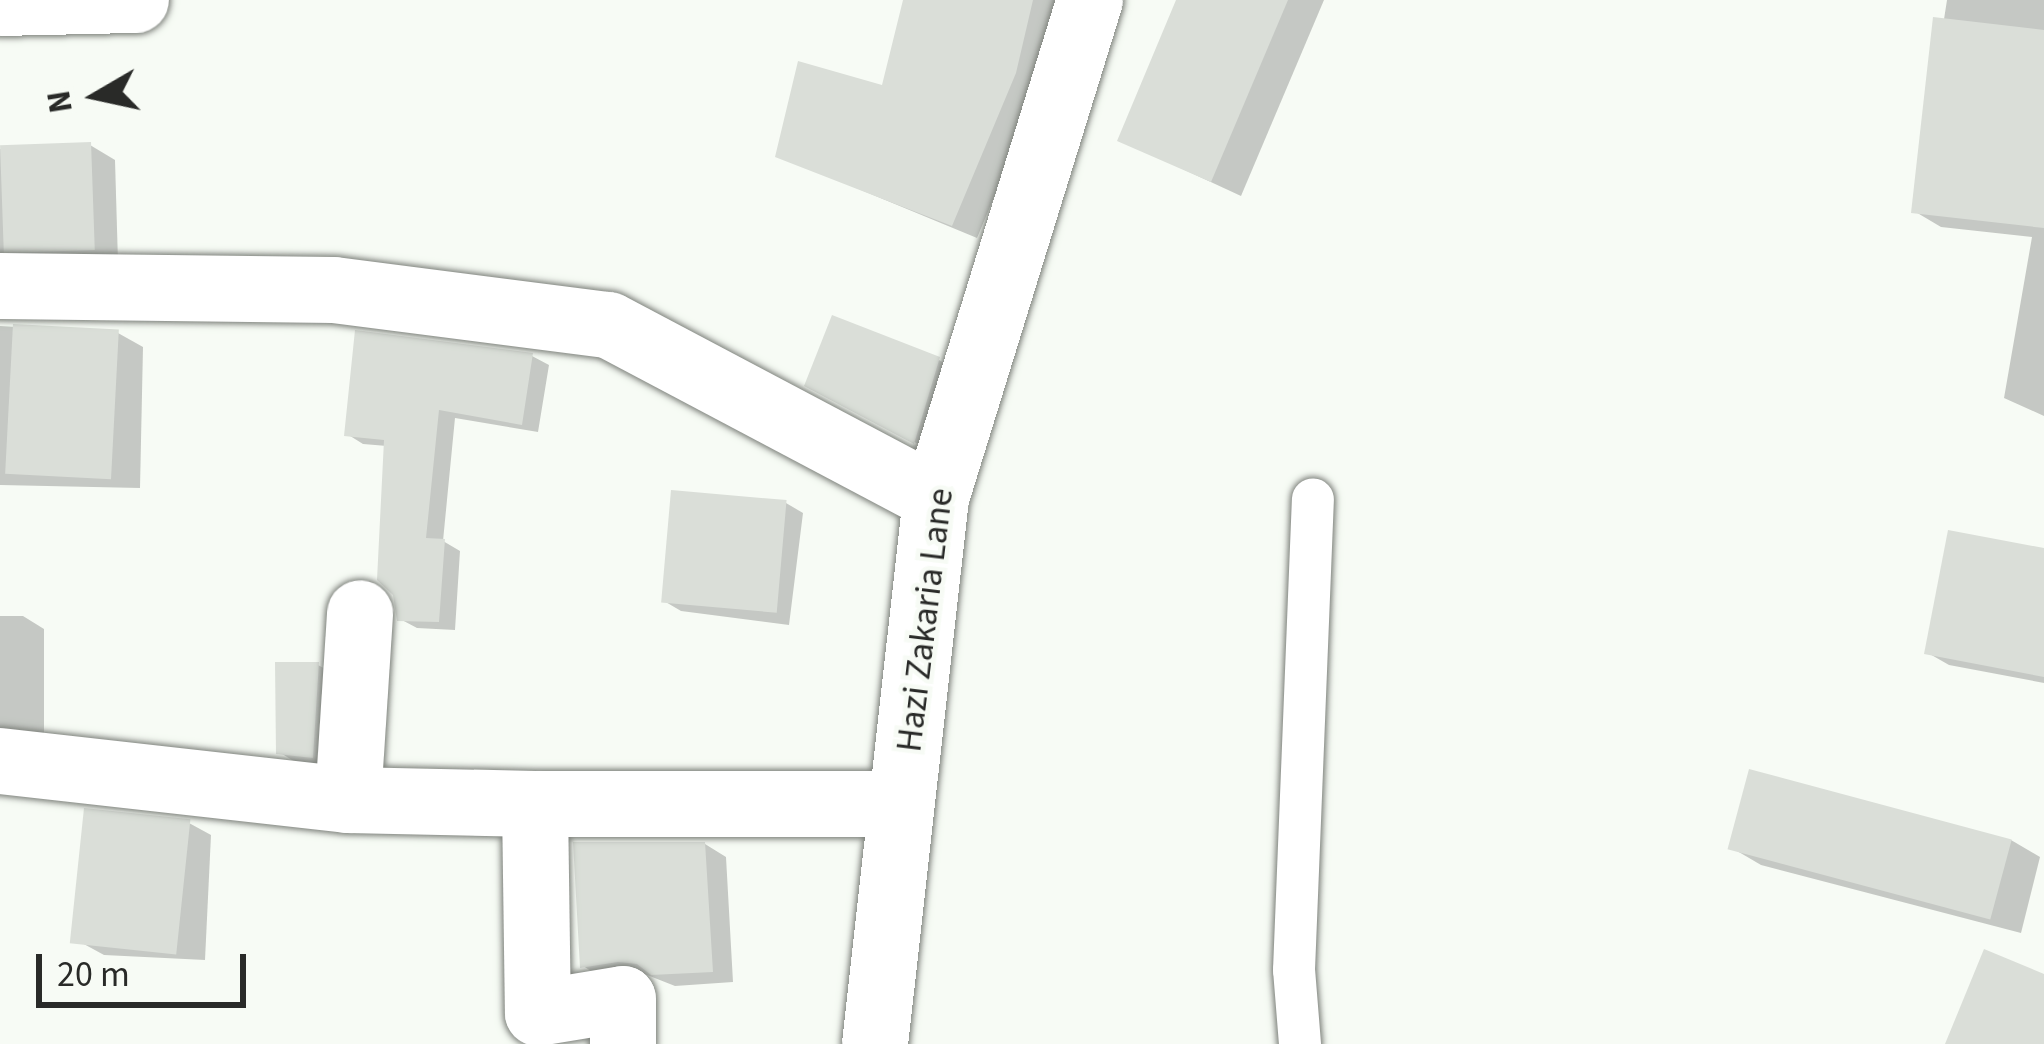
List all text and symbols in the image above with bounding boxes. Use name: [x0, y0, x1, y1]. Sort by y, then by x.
north arrow: [36, 36, 156, 156]
text: N: [35, 87, 85, 116]
street label: Hazi Zakaria Lane: [887, 486, 963, 754]
scale bar: [42, 930, 252, 1004]
text: 20 m: [57, 949, 130, 1000]

